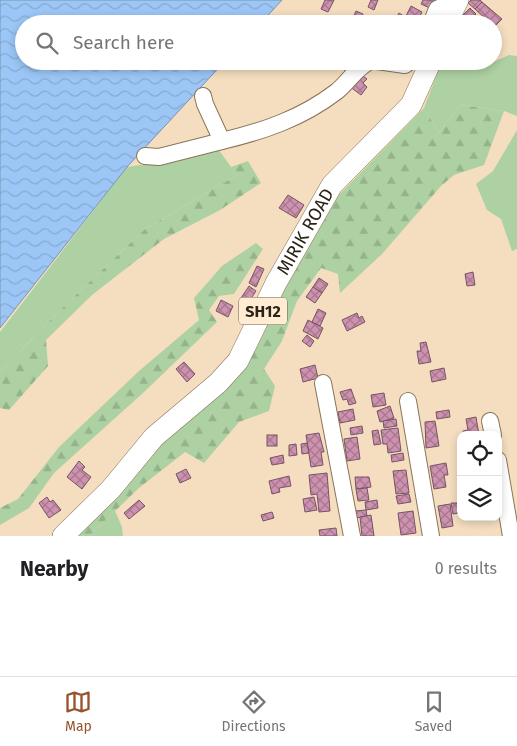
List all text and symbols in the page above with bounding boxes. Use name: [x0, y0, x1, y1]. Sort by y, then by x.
search box: [15, 15, 502, 70]
icon: search: [33, 29, 61, 57]
text: Search here: [73, 31, 174, 54]
street label: MIRIK ROAD: [272, 185, 339, 279]
road number: SH12: [239, 298, 287, 324]
map controls: [457, 431, 502, 521]
button: locate: [457, 431, 502, 476]
button: layers: [457, 476, 502, 521]
text: Nearby: [20, 556, 88, 582]
text: 0 results: [435, 559, 497, 578]
tab: Map: [64, 688, 92, 735]
tab: Directions: [221, 688, 286, 735]
tab: Saved: [415, 688, 453, 735]

